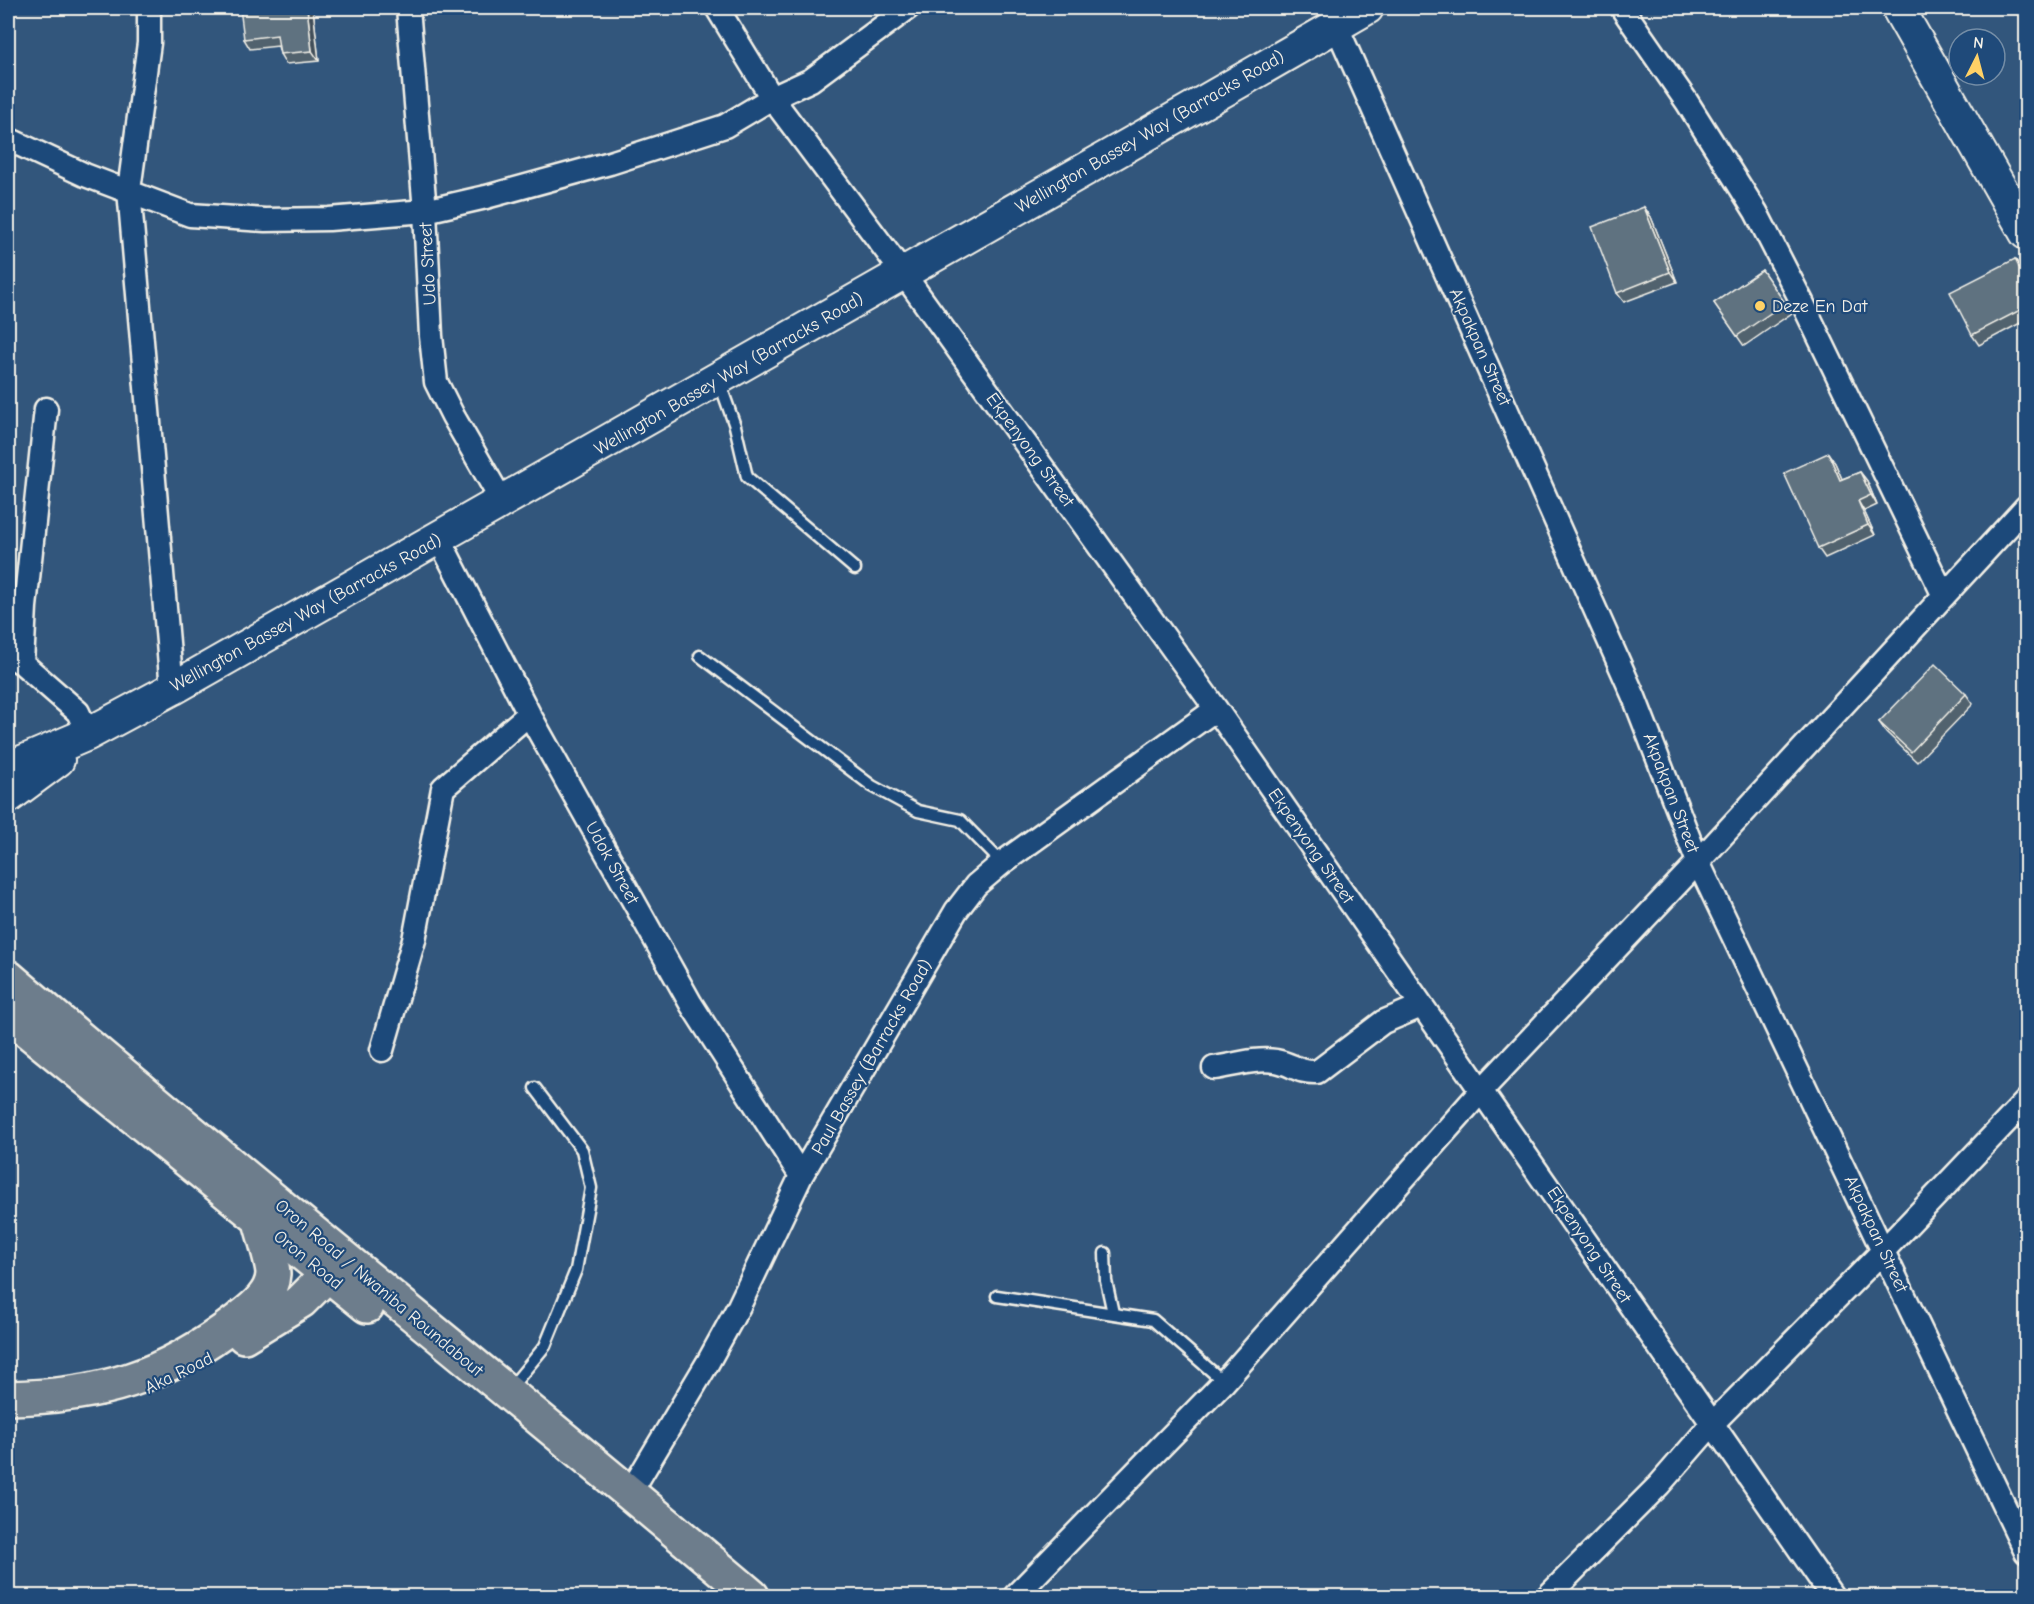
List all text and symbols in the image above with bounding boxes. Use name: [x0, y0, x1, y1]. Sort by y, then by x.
north arrow: [1947, 27, 2007, 87]
text: N: [1972, 34, 1985, 53]
street label: Wellington Bassey Way (Barracks Road): [1012, 46, 1288, 218]
street label: Udo Street: [415, 221, 441, 306]
street label: Akpakpan Street: [1445, 285, 1516, 410]
street label: Wellington Bassey Way (Barracks Road): [591, 288, 867, 460]
place label: Deze En Dat: [1772, 296, 1868, 317]
marker: Deze En Dat: [1753, 299, 1767, 313]
street label: Ekpenyong Street: [982, 389, 1079, 512]
street label: Wellington Bassey Way (Barracks Road): [167, 529, 445, 697]
street label: Akpakpan Street: [1639, 730, 1704, 857]
street label: Ekpenyong Street: [1263, 784, 1359, 908]
street label: Udok Street: [581, 818, 644, 909]
street label: Paul Bassey (Barracks Road): [807, 956, 937, 1158]
street label: Akpakpan Street: [1840, 1172, 1913, 1297]
street label: Ekpenyong Street: [1542, 1183, 1636, 1308]
street label: Oron Road / Nwaniba Roundabout: [271, 1195, 488, 1382]
street label: Oron Road: [269, 1226, 347, 1294]
street label: Aka Road: [142, 1348, 216, 1398]

